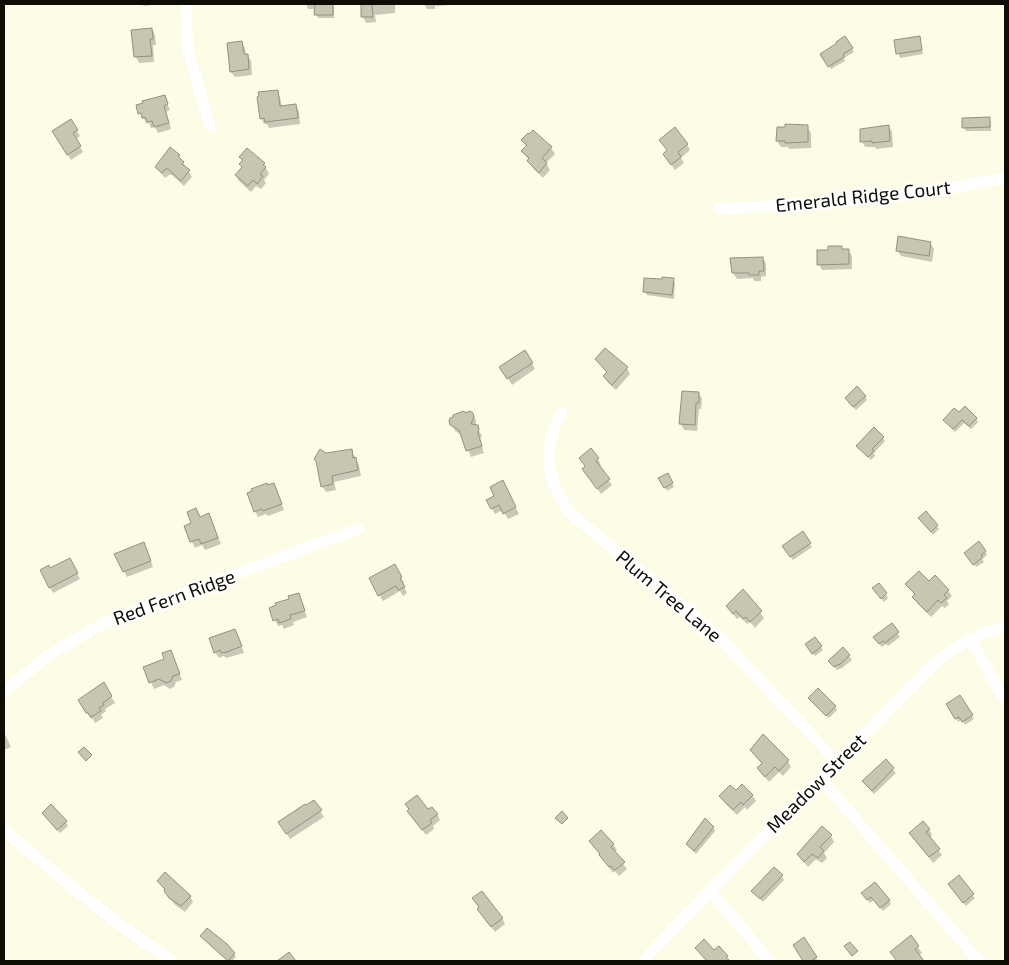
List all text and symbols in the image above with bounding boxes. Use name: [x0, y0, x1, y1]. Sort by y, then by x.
street label: Emerald Ridge Court: [774, 175, 952, 216]
street label: Plum Tree Lane: [612, 545, 727, 646]
street label: Red Fern Ridge: [110, 564, 238, 629]
street label: Meadow Street: [761, 728, 870, 837]

